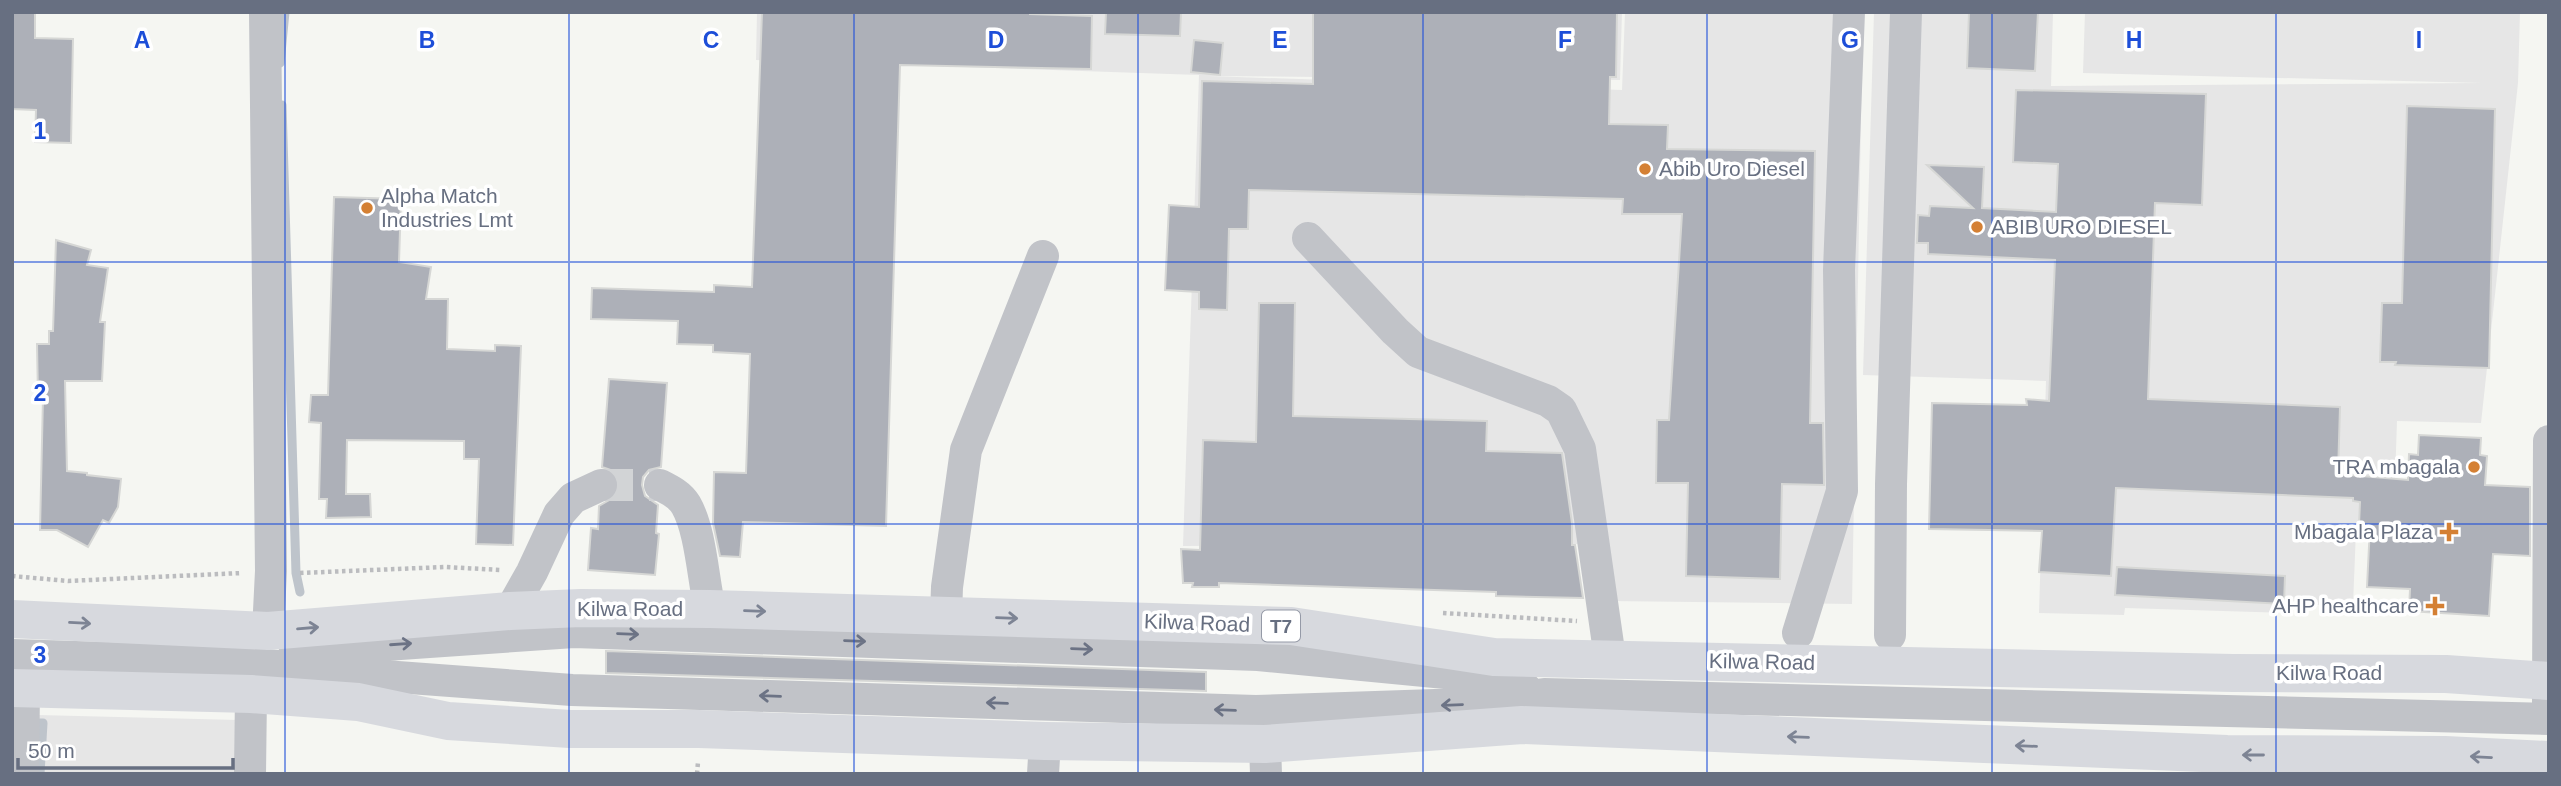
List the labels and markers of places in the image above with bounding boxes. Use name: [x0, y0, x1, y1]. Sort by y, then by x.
place label: Abib Uro Diesel: [1659, 157, 1805, 180]
marker: Abib Uro Diesel: [1637, 161, 1653, 177]
place label: Alpha Match Industries Lmt: [381, 184, 513, 231]
marker: Alpha Match Industries Lmt: [359, 200, 375, 216]
place label: ABIB URO DIESEL: [1991, 215, 2172, 238]
marker: ABIB URO DIESEL: [1969, 219, 1985, 235]
place label: TRA mbagala: [2333, 455, 2460, 478]
marker: TRA mbagala: [2466, 459, 2482, 475]
place label: Mbagala Plaza: [2294, 520, 2433, 543]
marker: Mbagala Plaza: [2439, 522, 2459, 542]
place label: AHP healthcare: [2272, 594, 2419, 617]
marker: AHP healthcare: [2425, 596, 2445, 616]

